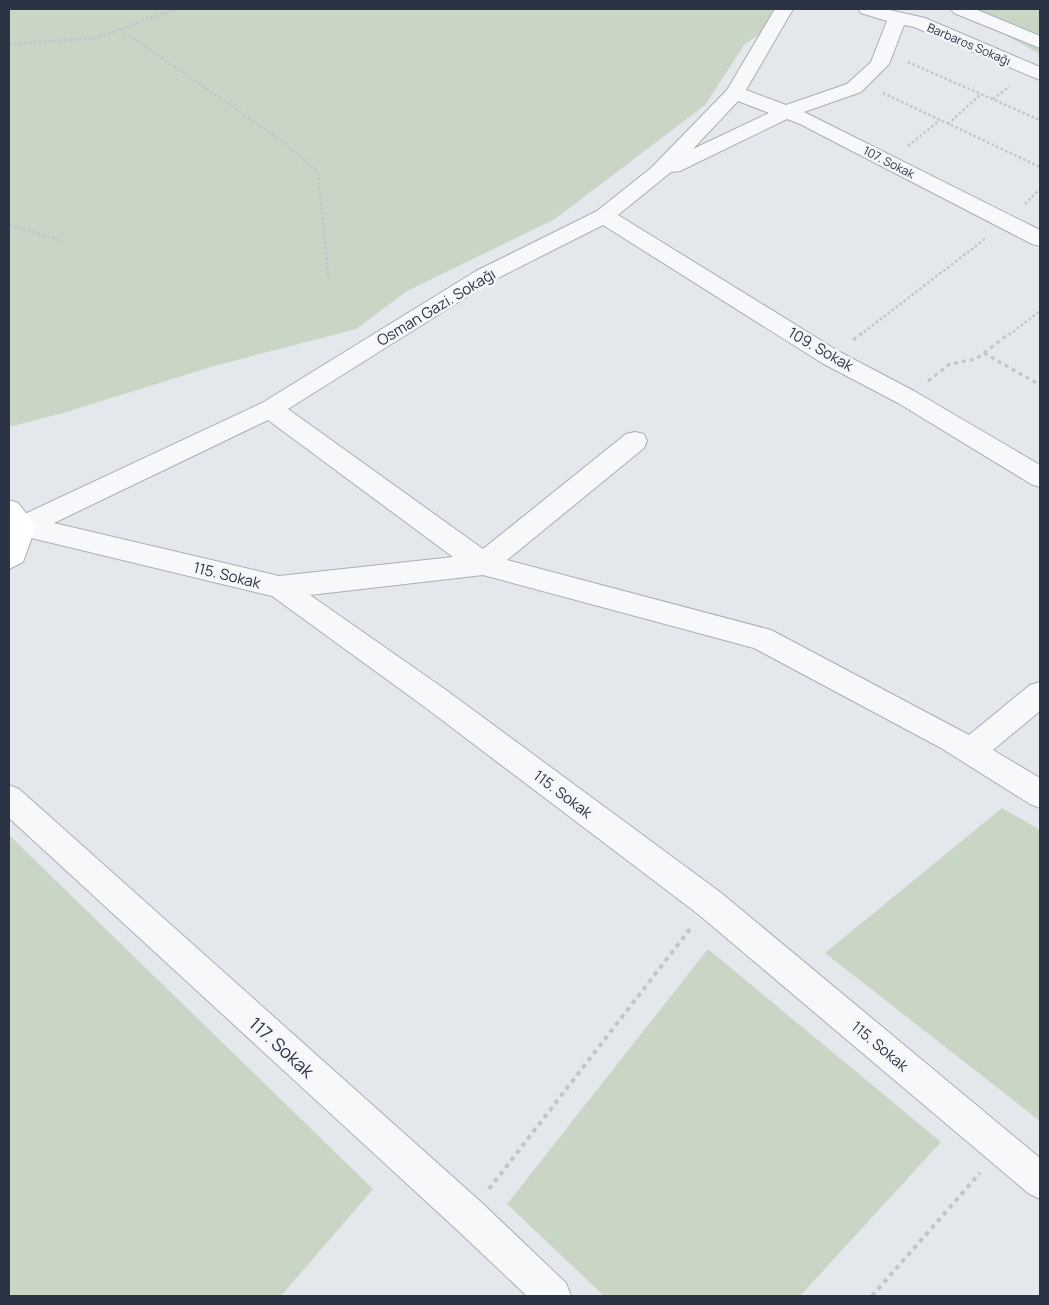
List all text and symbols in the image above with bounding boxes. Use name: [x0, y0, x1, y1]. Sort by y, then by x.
street label: Barbaros Sokağı: [925, 19, 1013, 69]
street label: 107. Sokak: [860, 142, 919, 183]
street label: Osman Gazi. Sokağı: [373, 263, 499, 351]
street label: 109. Sokak: [785, 322, 858, 376]
street label: 115. Sokak: [191, 557, 263, 594]
street label: 115. Sokak: [529, 765, 597, 823]
street label: 117. Sokak: [244, 1011, 320, 1083]
street label: 115. Sokak: [847, 1016, 913, 1076]

